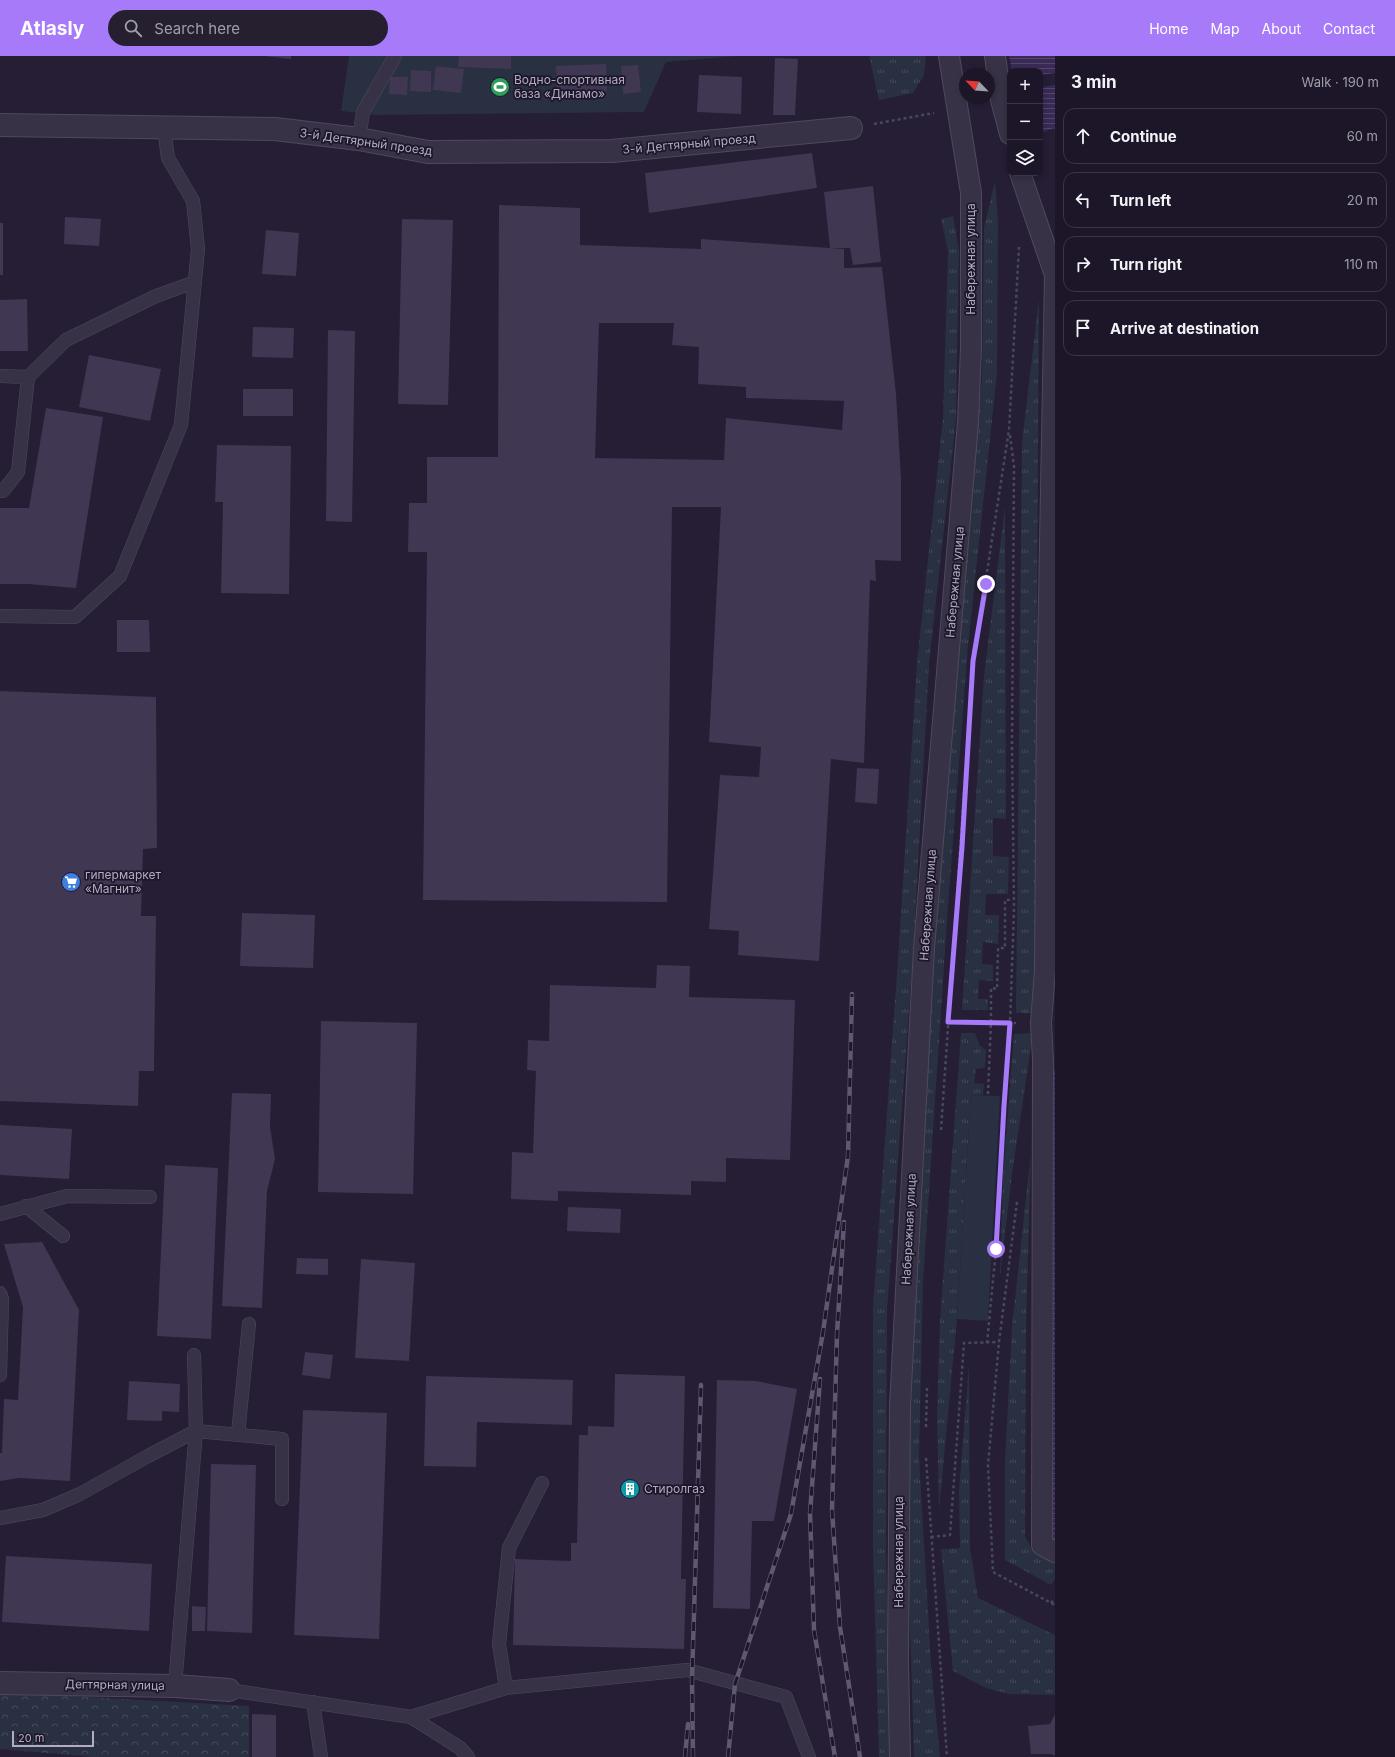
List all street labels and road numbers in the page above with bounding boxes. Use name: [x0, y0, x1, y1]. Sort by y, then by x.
street label: 3-й Дегтярный проезд: [299, 125, 434, 158]
street label: 3-й Дегтярный проезд: [622, 130, 757, 157]
street label: Набережная улица: [963, 203, 978, 315]
street label: Набережная улица: [942, 526, 967, 638]
street label: Набережная улица: [916, 849, 939, 961]
street label: Набережная улица: [898, 1173, 919, 1285]
street label: Набережная улица: [891, 1496, 906, 1608]
street label: Дегтярная улица: [65, 1676, 165, 1693]

